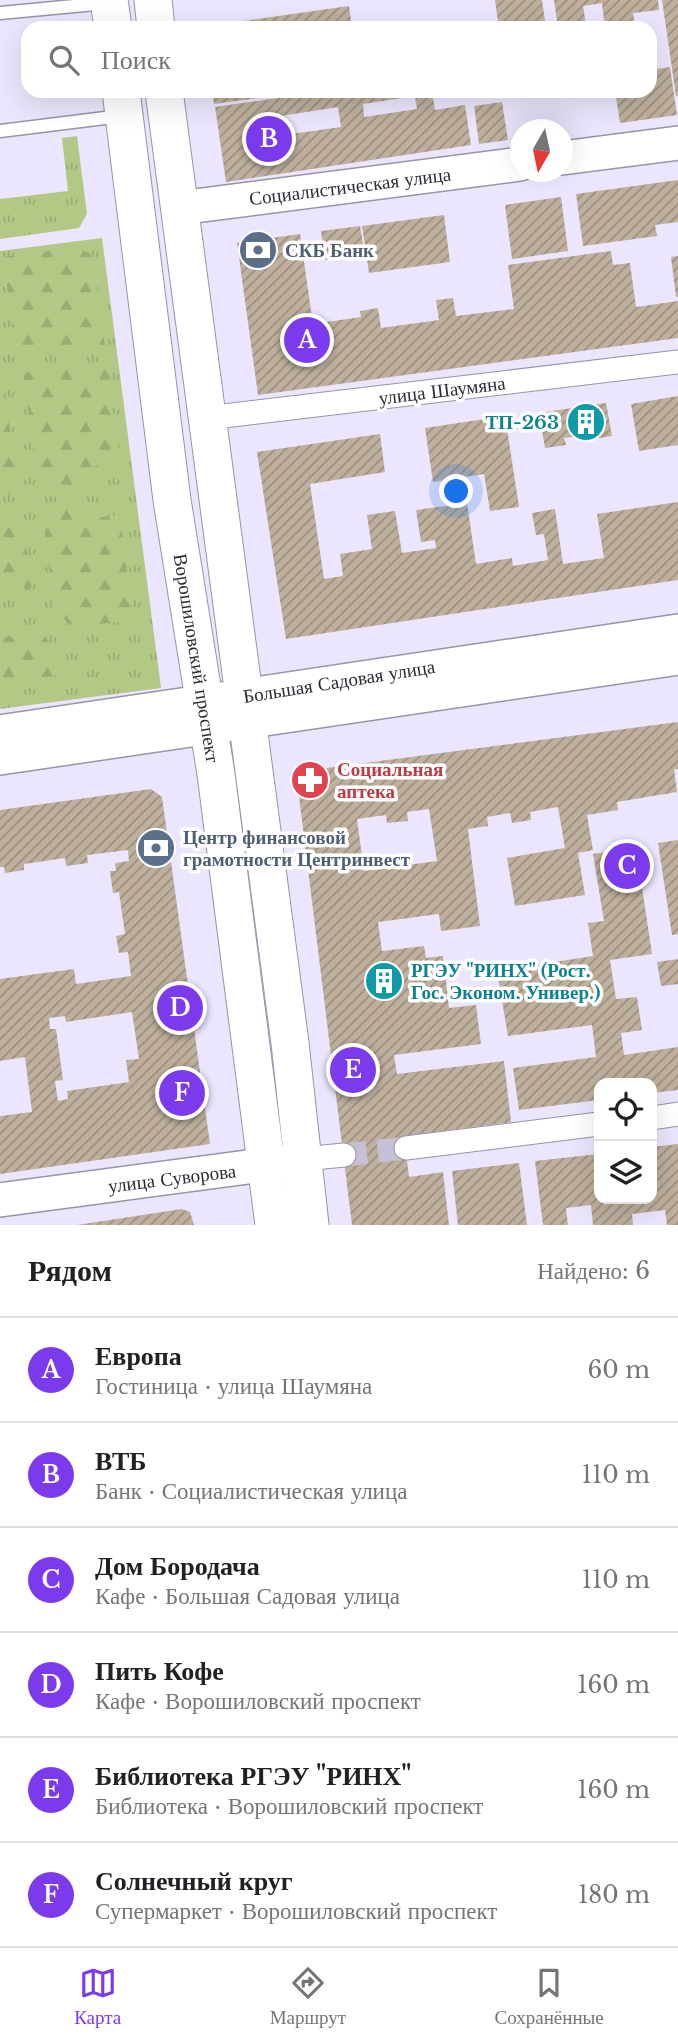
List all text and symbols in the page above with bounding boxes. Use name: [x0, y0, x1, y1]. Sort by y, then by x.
search box: [21, 21, 657, 98]
icon: search: [45, 41, 83, 79]
text: Поиск: [101, 44, 171, 76]
pin: B: [246, 113, 292, 165]
north arrow: [510, 119, 573, 182]
street label: Социалистическая улица: [248, 163, 453, 210]
bank icon: СКБ Банк: [237, 229, 279, 271]
place label: СКБ Банк: [285, 239, 374, 262]
pin: A: [284, 314, 330, 366]
street label: улица Шаумяна: [377, 371, 507, 410]
building icon: ТП-263: [565, 401, 607, 443]
place label: ТП-263: [486, 411, 559, 434]
your location: [439, 474, 473, 508]
street label: Ворошиловский проспект: [169, 552, 224, 765]
street label: Большая Садовая улица: [241, 655, 437, 708]
place label: Социальная аптека: [337, 758, 443, 803]
pharmacy icon: Социальная аптека: [289, 759, 331, 801]
place label: Центр финансовой грамотности Центринвест: [183, 826, 411, 871]
bank icon: Центр финансовой грамотности Центринвест: [135, 827, 177, 869]
pin: C: [604, 840, 650, 892]
place label: РГЭУ "РИНХ" (Рост. Гос. Эконом. Универ.): [411, 959, 600, 1004]
building icon: РГЭУ "РИНХ" (Рост. Гос. Эконом. Универ.): [363, 960, 405, 1002]
pin: D: [157, 982, 203, 1034]
pin: E: [330, 1044, 376, 1096]
pin: F: [159, 1067, 205, 1119]
map controls: [594, 1078, 657, 1204]
button: locate: [594, 1078, 657, 1141]
button: layers: [594, 1141, 657, 1204]
street label: улица Суворова: [107, 1159, 238, 1198]
text: Рядом: [28, 1252, 112, 1289]
text: Найдено: 6: [537, 1257, 650, 1285]
text: Европа: [95, 1340, 182, 1372]
text: A: [42, 1356, 60, 1384]
text: 60 m: [588, 1356, 650, 1384]
text: Гостиница · улица Шаумяна: [95, 1372, 372, 1400]
text: ВТБ: [95, 1445, 147, 1477]
text: B: [42, 1461, 60, 1489]
text: 110 m: [582, 1461, 650, 1489]
text: Банк · Социалистическая улица: [95, 1477, 407, 1505]
text: Дом Бородача: [95, 1550, 260, 1582]
text: C: [42, 1566, 60, 1594]
text: 110 m: [582, 1566, 650, 1594]
text: Кафе · Большая Садовая улица: [95, 1582, 400, 1610]
text: Пить Кофе: [95, 1655, 224, 1687]
text: D: [40, 1671, 62, 1699]
text: 160 m: [577, 1671, 650, 1699]
text: Кафе · Ворошиловский проспект: [95, 1687, 421, 1715]
text: Библиотека РГЭУ "РИНХ": [95, 1760, 412, 1792]
text: E: [42, 1776, 60, 1804]
text: 160 m: [577, 1776, 650, 1804]
text: Библиотека · Ворошиловский проспект: [95, 1792, 483, 1820]
text: Солнечный круг: [95, 1865, 293, 1897]
text: F: [43, 1881, 59, 1909]
text: 180 m: [578, 1881, 650, 1909]
text: Супермаркет · Ворошиловский проспект: [95, 1897, 497, 1925]
tab: Карта: [74, 1964, 121, 2029]
tab: Маршрут: [270, 1964, 346, 2029]
tab: Сохранённые: [495, 1964, 604, 2029]

